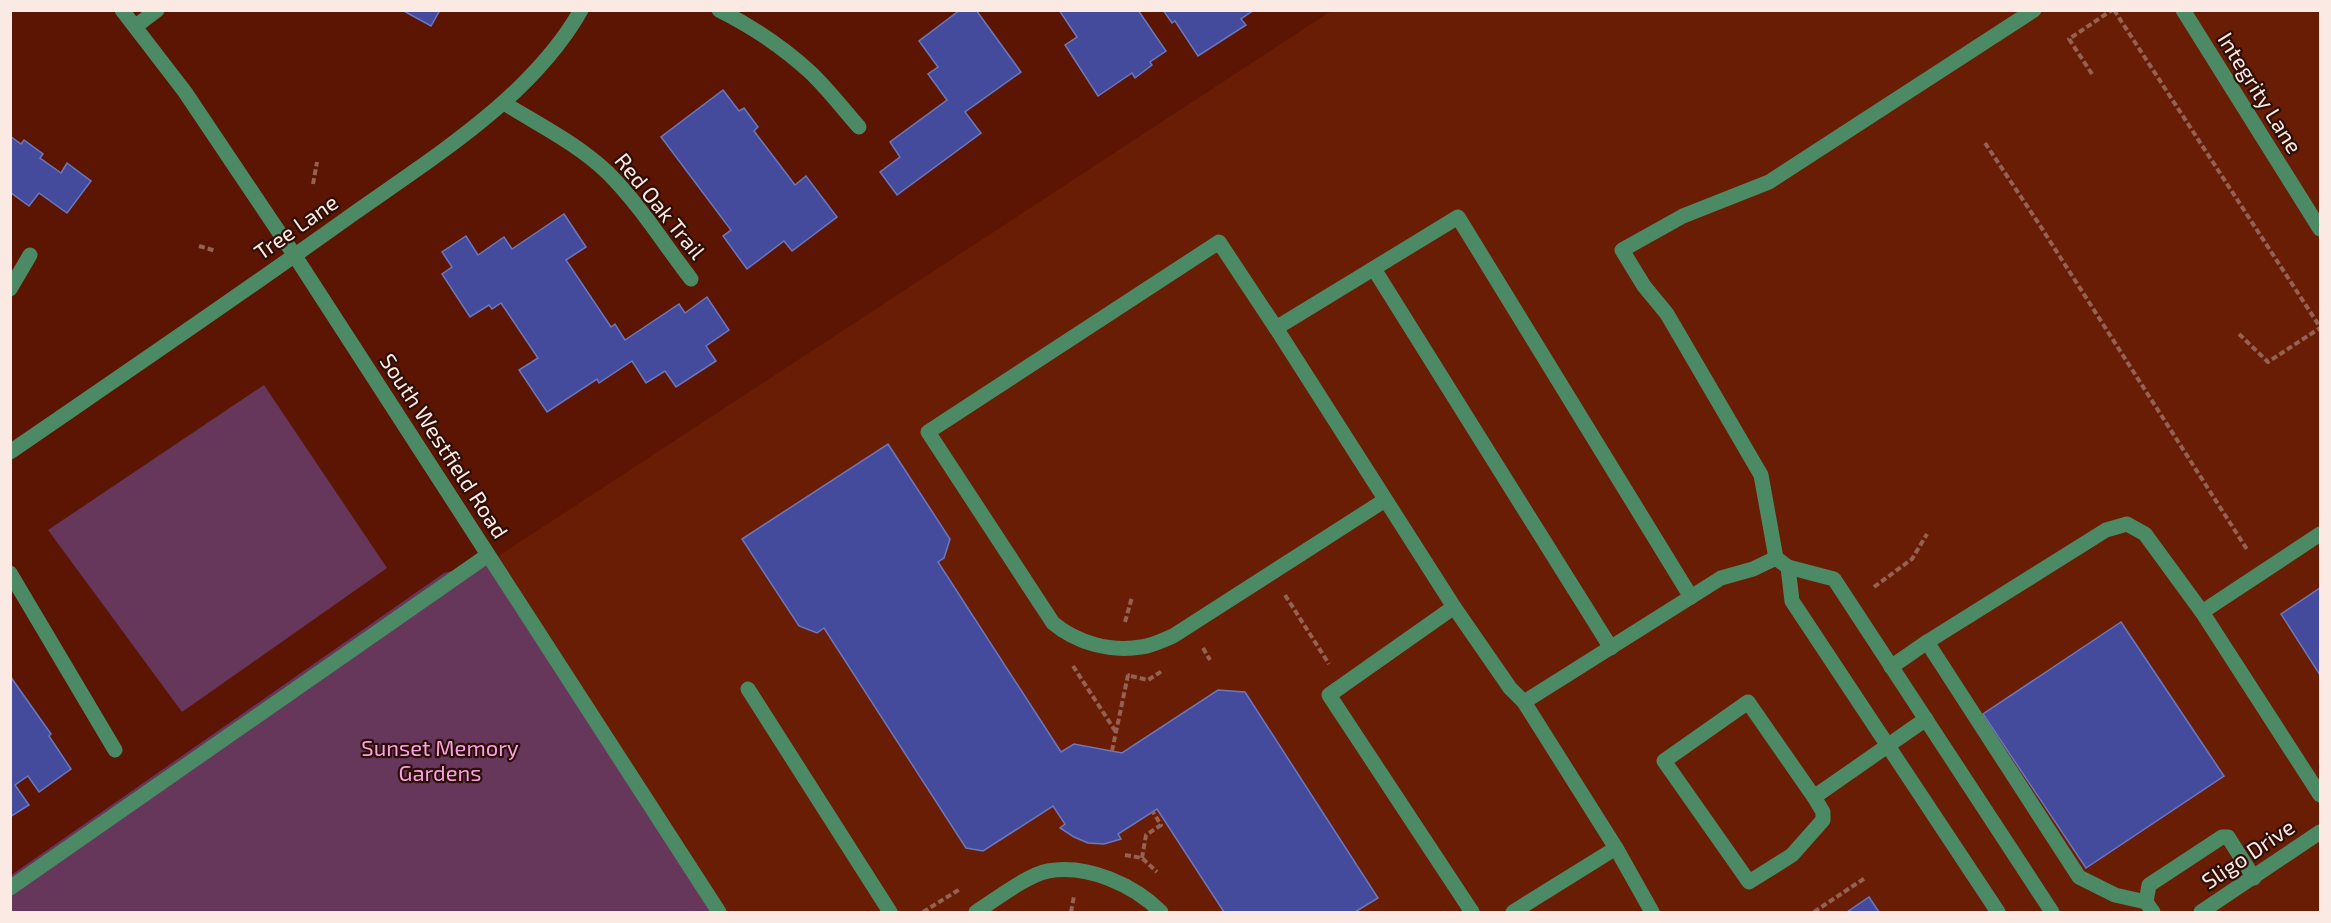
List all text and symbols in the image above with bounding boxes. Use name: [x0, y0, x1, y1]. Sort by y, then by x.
street label: Integrity Lane: [2213, 27, 2308, 158]
street label: Red Oak Trail: [610, 147, 712, 264]
street label: Tree Lane: [249, 188, 342, 264]
street label: South Westfield Road: [375, 348, 514, 543]
park label: Sunset Memory Gardens: [361, 734, 519, 785]
street label: Sligo Drive: [2196, 813, 2299, 894]

